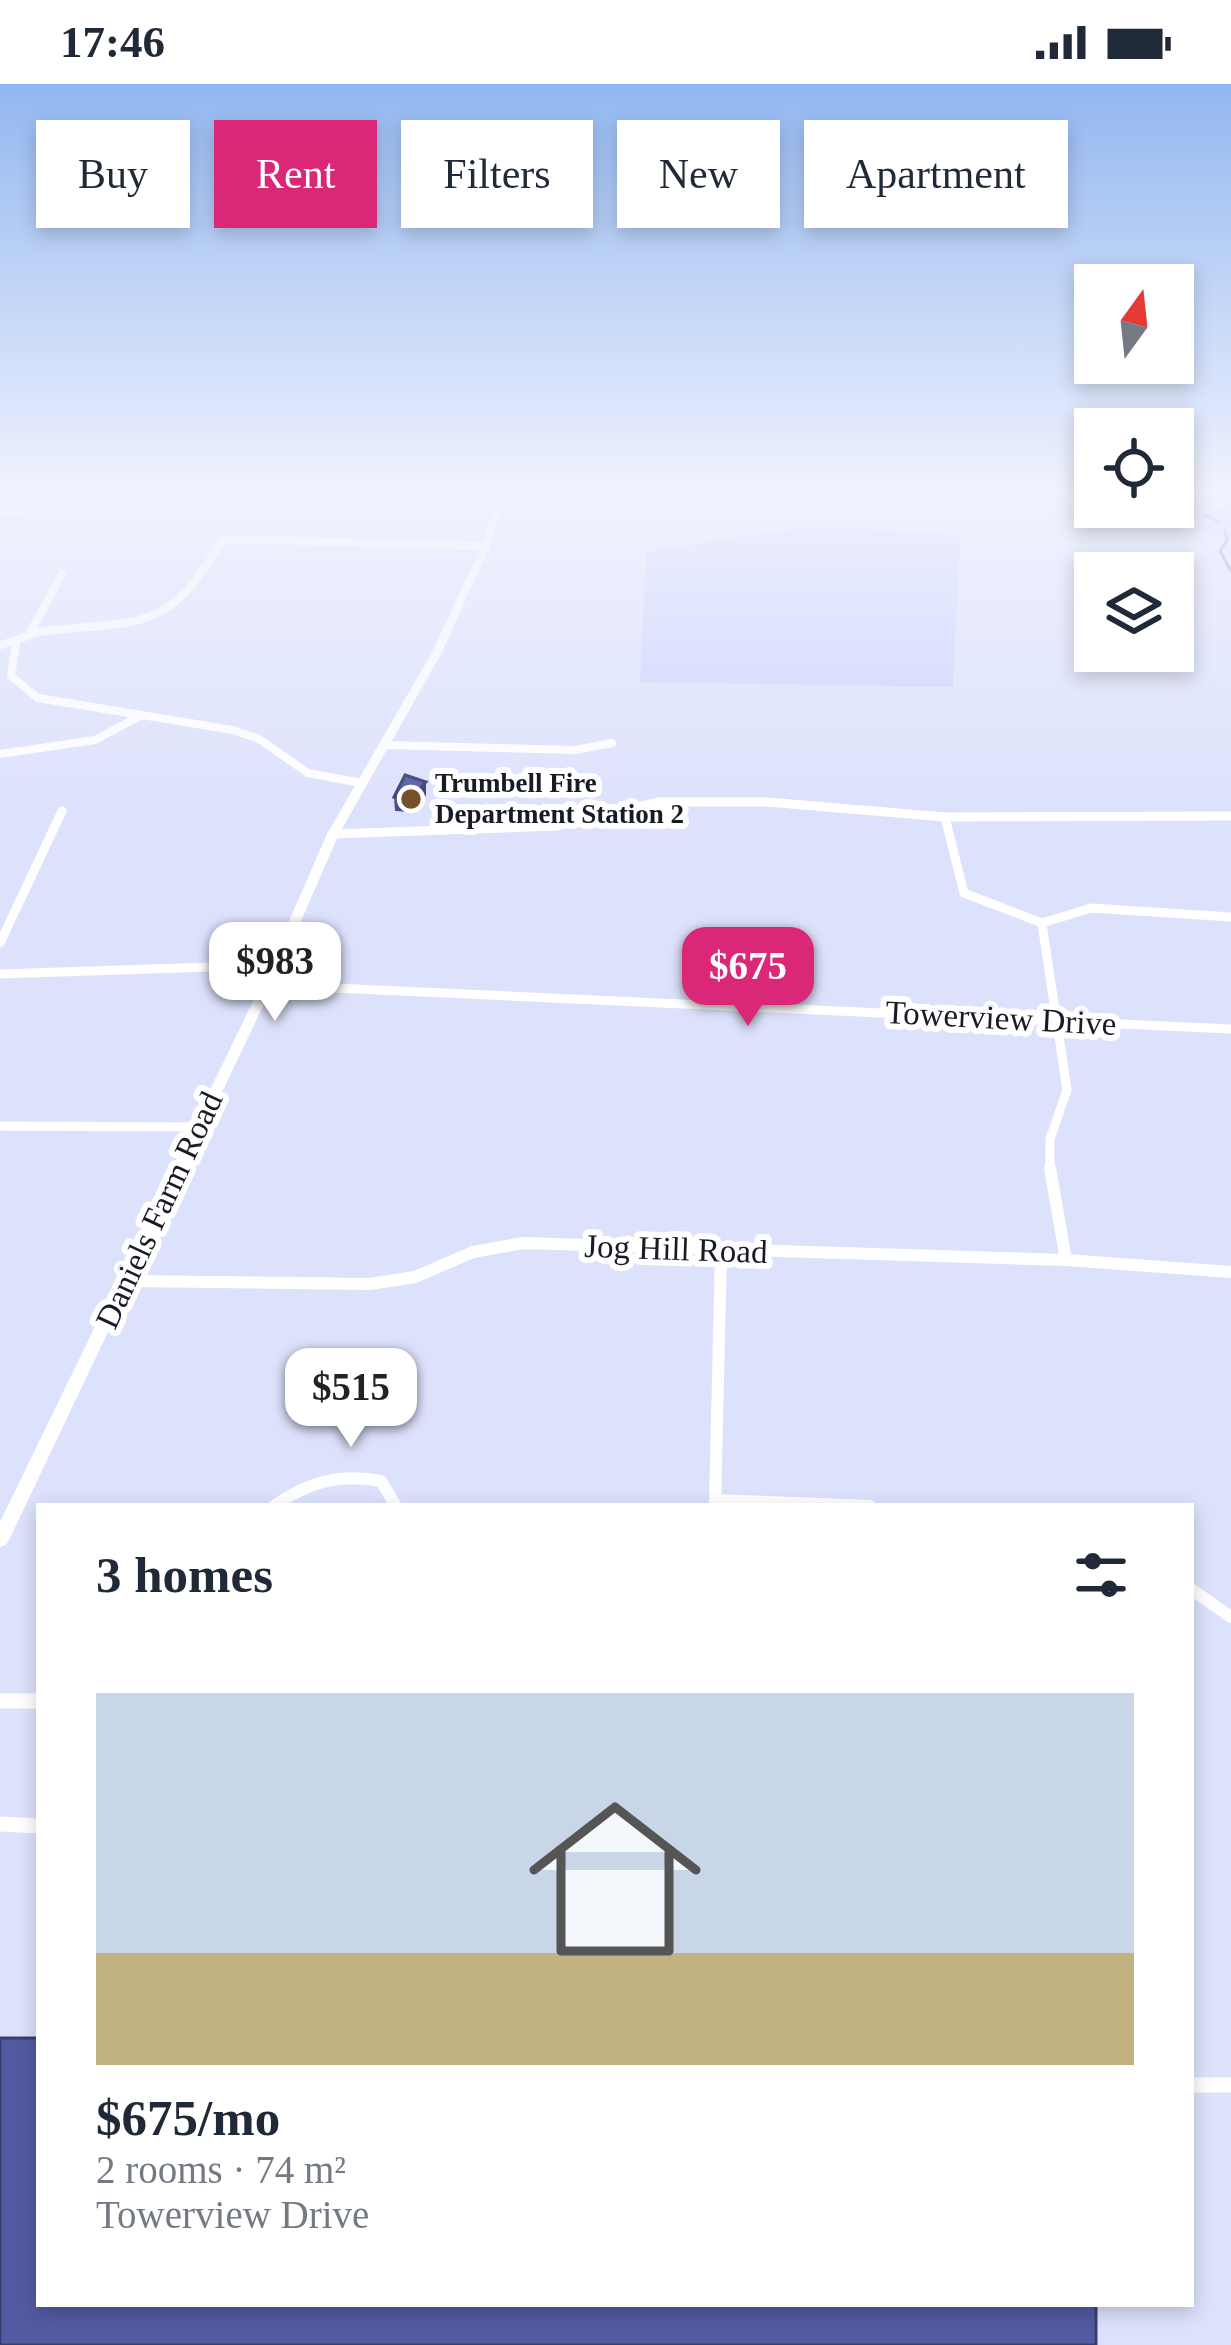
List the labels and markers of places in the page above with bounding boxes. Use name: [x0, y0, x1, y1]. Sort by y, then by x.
place label: Trumbell Fire Department Station 2: [435, 768, 684, 829]
marker: Trumbell Fire Department Station 2: [398, 786, 424, 812]
pin: $983: [204, 922, 346, 1024]
pin: $675: [677, 927, 819, 1029]
pin: $515: [280, 1348, 422, 1450]

